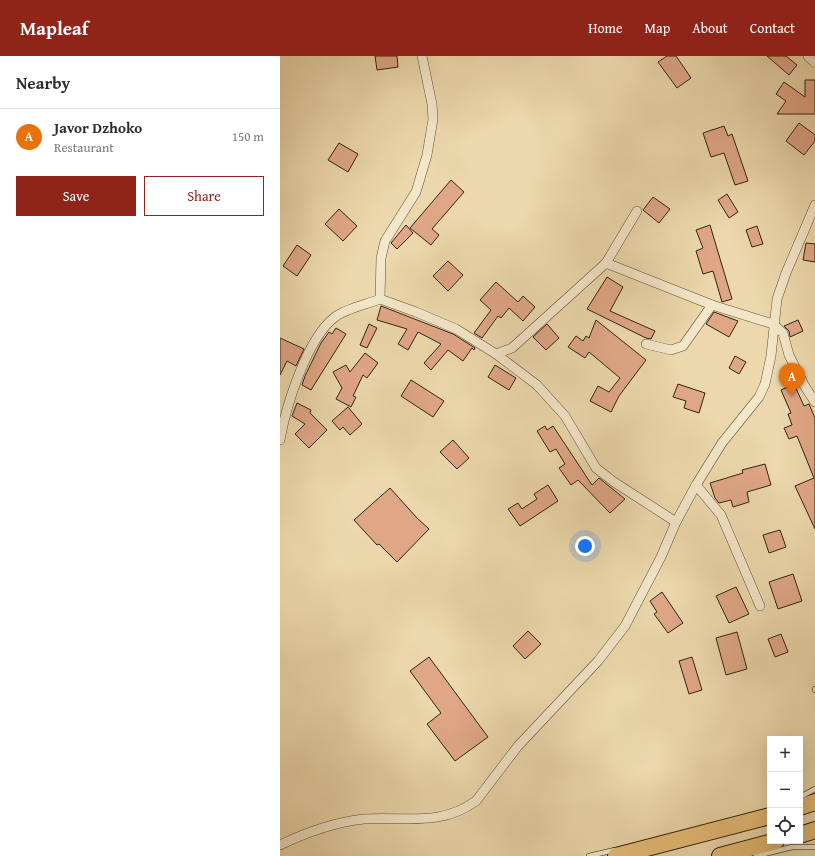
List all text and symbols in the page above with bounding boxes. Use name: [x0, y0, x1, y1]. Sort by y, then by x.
text: Mapleaf: [20, 14, 89, 42]
text: Home: [588, 18, 623, 38]
text: Map: [645, 18, 670, 38]
text: About: [692, 18, 728, 38]
text: Contact: [750, 18, 795, 38]
text: Nearby: [16, 70, 70, 95]
text: Javor Dzhoko: [54, 117, 142, 138]
text: A: [25, 127, 33, 146]
text: 150 m: [232, 127, 264, 146]
text: Restaurant: [54, 138, 114, 157]
button: Save: [16, 176, 136, 216]
button: Share: [144, 176, 264, 216]
pin: A: [779, 363, 805, 396]
your location: [575, 536, 595, 556]
map controls: [767, 736, 803, 844]
button: +: [767, 736, 803, 772]
button: −: [767, 772, 803, 808]
button: locate: [767, 808, 803, 844]

